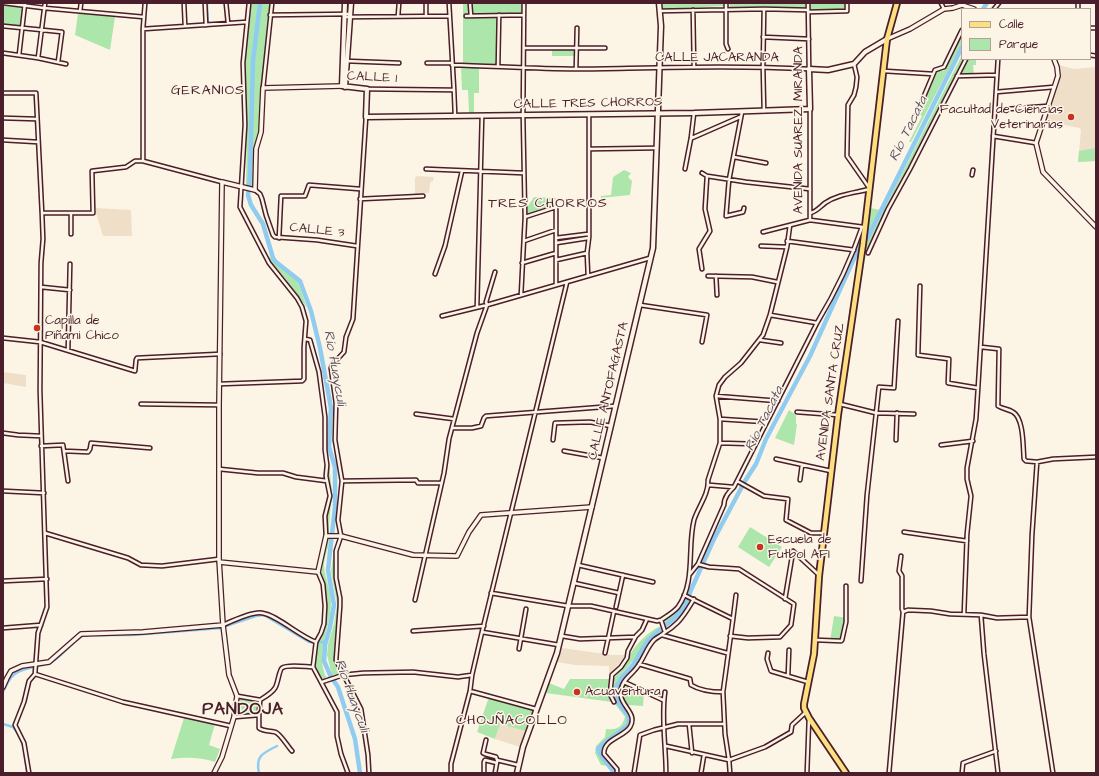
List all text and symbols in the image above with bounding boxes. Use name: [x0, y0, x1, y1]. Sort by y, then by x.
legend: [961, 8, 1091, 60]
text: Calle: [999, 16, 1024, 33]
text: Parque: [999, 36, 1038, 53]
street label: AVENIDA SUAREZ MIRANDA: [791, 46, 807, 214]
street label: CALLE JACARANDA: [655, 50, 779, 66]
street label: CALLE 1: [347, 69, 397, 87]
district label: GERANIOS: [171, 83, 245, 99]
water label: Río Tacata: [886, 94, 932, 164]
street label: CALLE TRES CHORROS: [514, 95, 662, 113]
place label: Facultad de Ciencias Veterinarias: [940, 102, 1063, 133]
marker: Facultad de Ciencias Veterinarias: [1066, 112, 1076, 122]
district label: TRES CHORROS: [488, 196, 608, 212]
street label: CALLE 3: [289, 220, 345, 242]
place label: Capilla de Piñami Chico: [45, 313, 119, 344]
street label: CALLE ANTOFAGASTA: [586, 320, 632, 462]
street label: AVENIDA SANTA CRUZ: [814, 322, 848, 462]
marker: Capilla de Piñami Chico: [32, 323, 42, 333]
water label: Río Huayculi: [319, 329, 349, 407]
water label: Río Tacata: [742, 384, 788, 454]
place label: Escuela de Futbol AFI: [768, 532, 832, 563]
marker: Escuela de Futbol AFI: [755, 542, 765, 552]
water label: Río Huayculi: [330, 657, 372, 735]
place label: Acuaventura: [585, 684, 661, 700]
marker: Acuaventura: [572, 687, 582, 697]
district label: PANDOJA: [202, 700, 284, 720]
district label: CHOJÑACOLLO: [456, 713, 568, 729]

